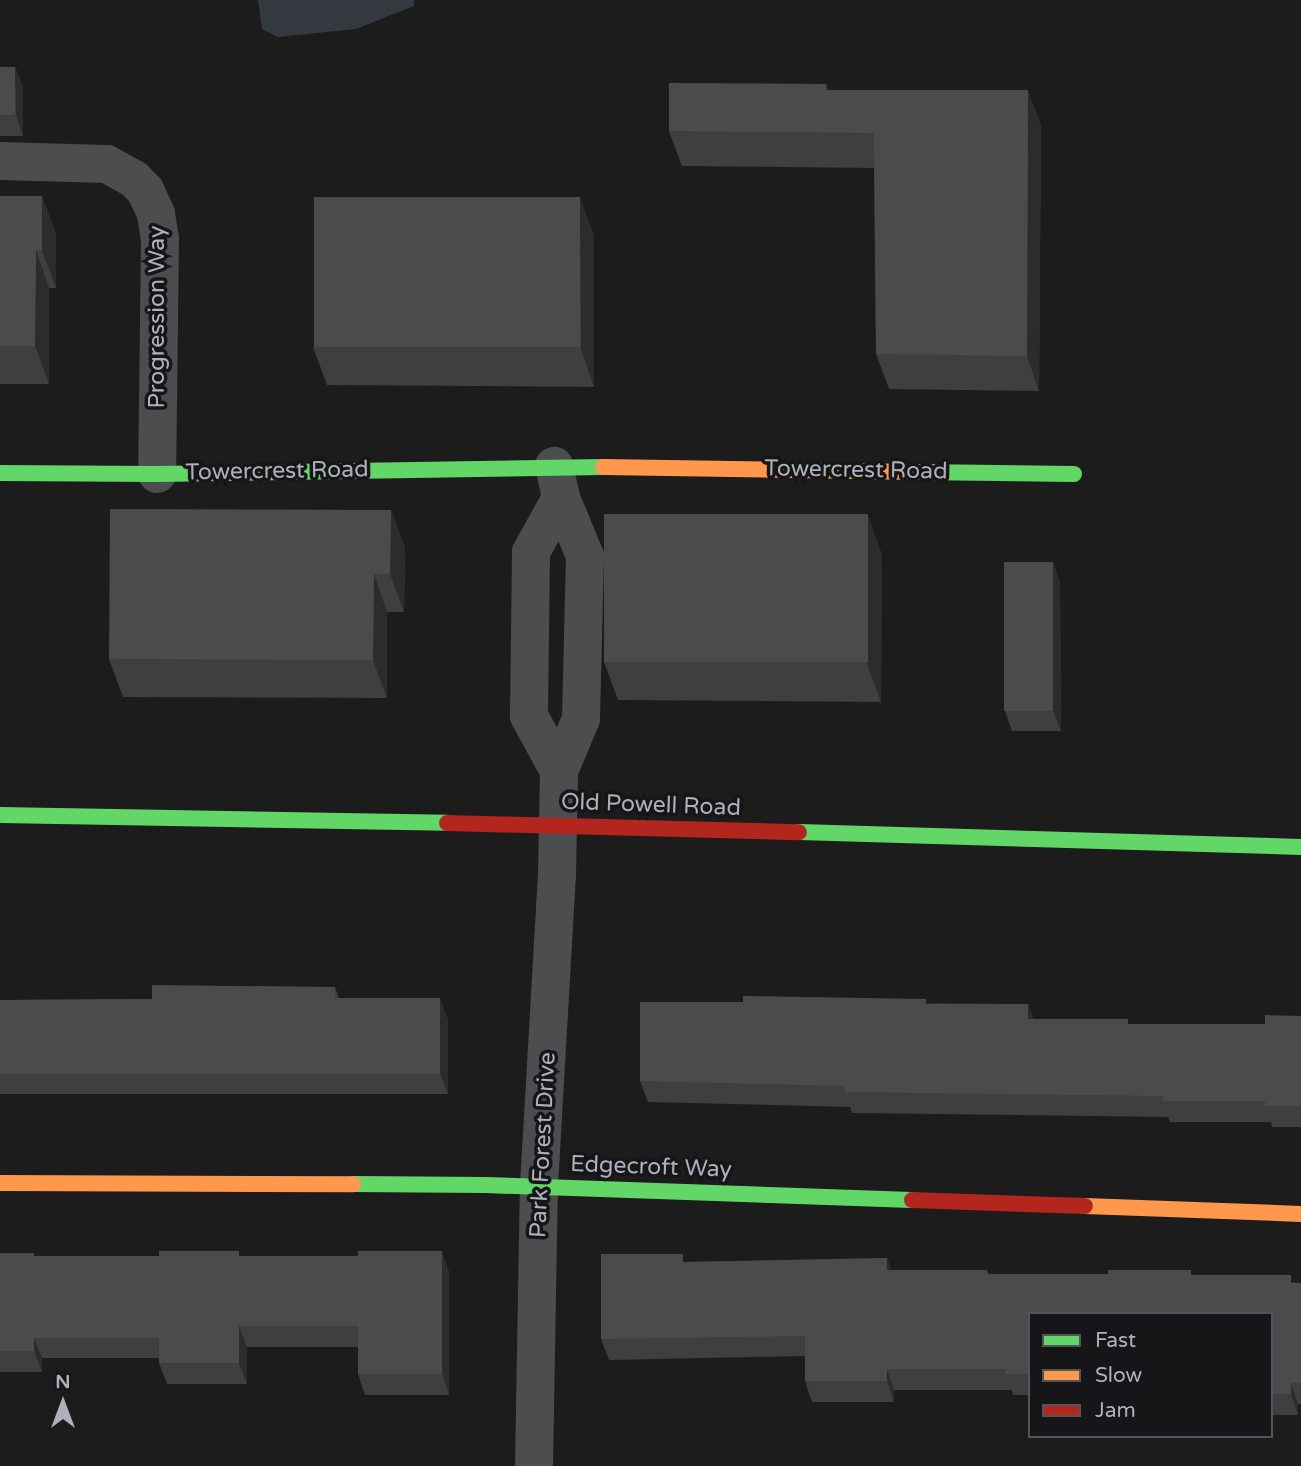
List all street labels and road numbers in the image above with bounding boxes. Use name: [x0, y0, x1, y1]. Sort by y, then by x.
street label: Progression Way: [143, 226, 171, 408]
street label: Towercrest Road: [764, 455, 948, 485]
street label: Towercrest Road: [185, 456, 369, 486]
street label: Old Powell Road: [561, 788, 741, 822]
street label: Park Forest Drive: [524, 1051, 562, 1239]
street label: Edgecroft Way: [570, 1150, 732, 1184]

